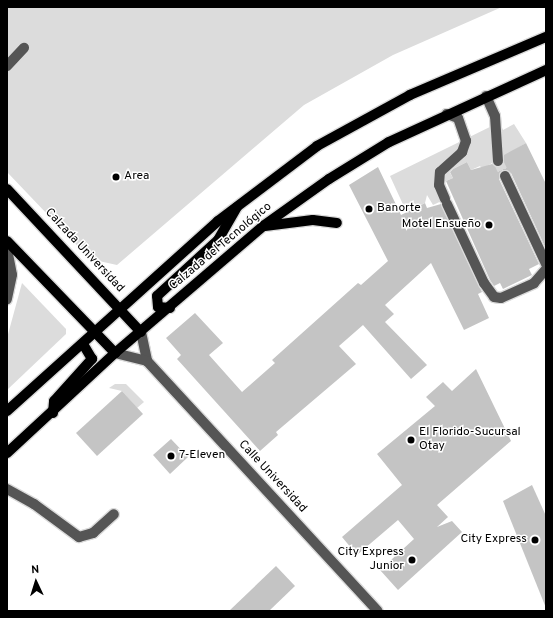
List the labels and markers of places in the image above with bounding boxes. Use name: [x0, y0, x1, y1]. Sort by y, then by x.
place label: Area: [124, 170, 149, 184]
marker: Area: [111, 172, 121, 182]
place label: Banorte: [377, 202, 421, 216]
marker: Banorte: [364, 204, 374, 214]
place label: Motel Ensueño: [402, 218, 481, 232]
marker: Motel Ensueño: [484, 220, 494, 230]
place label: El Florido-Sucursal Otay: [419, 426, 521, 454]
marker: El Florido-Sucursal Otay: [406, 435, 416, 445]
place label: 7-Eleven: [179, 449, 225, 463]
marker: 7-Eleven: [166, 451, 176, 461]
place label: City Express: [461, 533, 527, 547]
marker: City Express: [530, 535, 540, 545]
place label: City Express Junior: [338, 546, 404, 574]
marker: City Express Junior: [407, 555, 417, 565]

